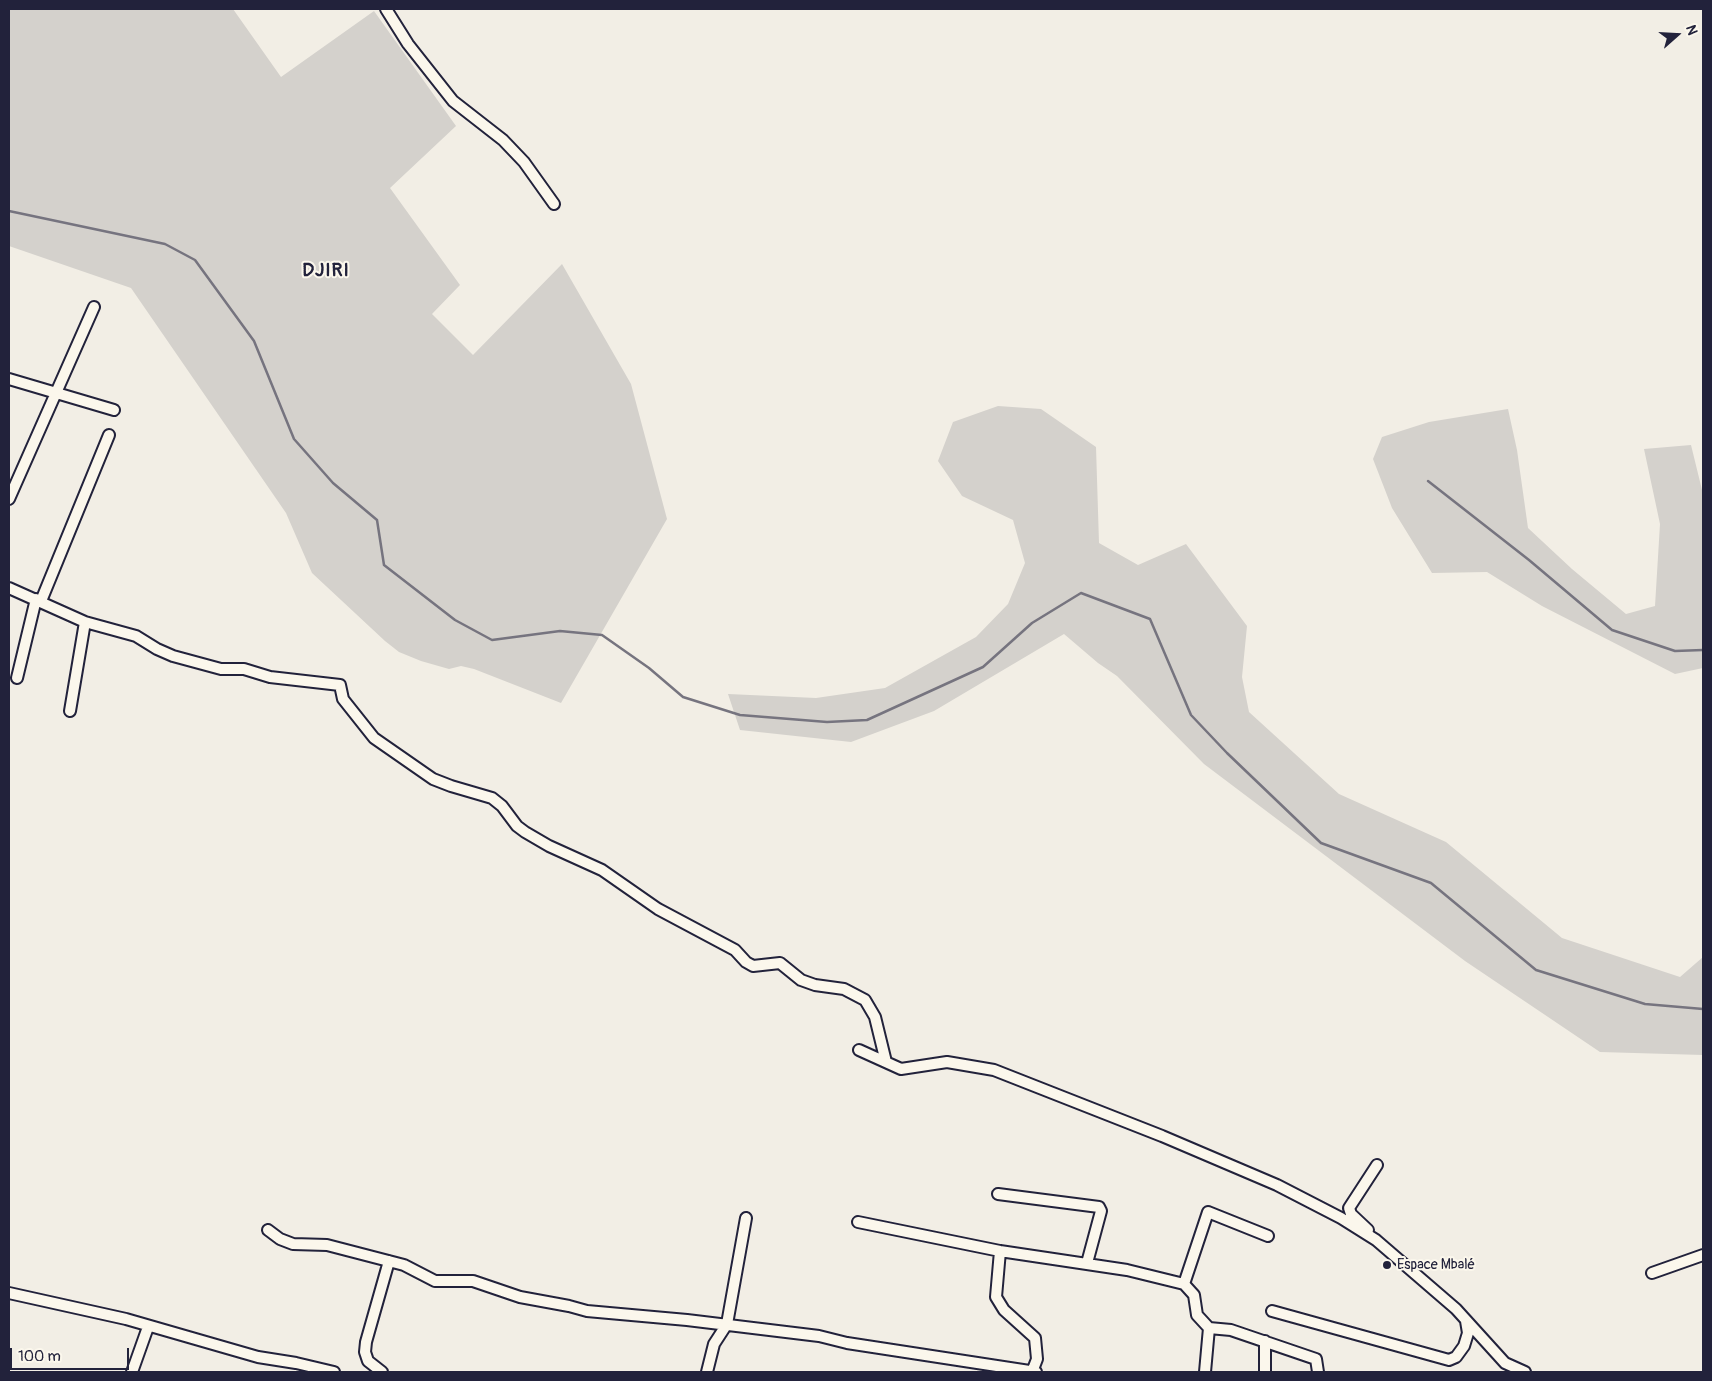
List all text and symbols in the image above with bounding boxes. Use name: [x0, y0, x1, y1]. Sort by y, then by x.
north arrow: [1652, 10, 1702, 60]
text: N: [1682, 23, 1701, 37]
district label: DJIRI: [302, 260, 350, 282]
place label: Espace Mbalé: [1397, 1257, 1475, 1273]
marker: Espace Mbalé: [1381, 1259, 1393, 1271]
scale bar: [12, 1338, 131, 1370]
text: 100 m: [18, 1347, 61, 1366]

